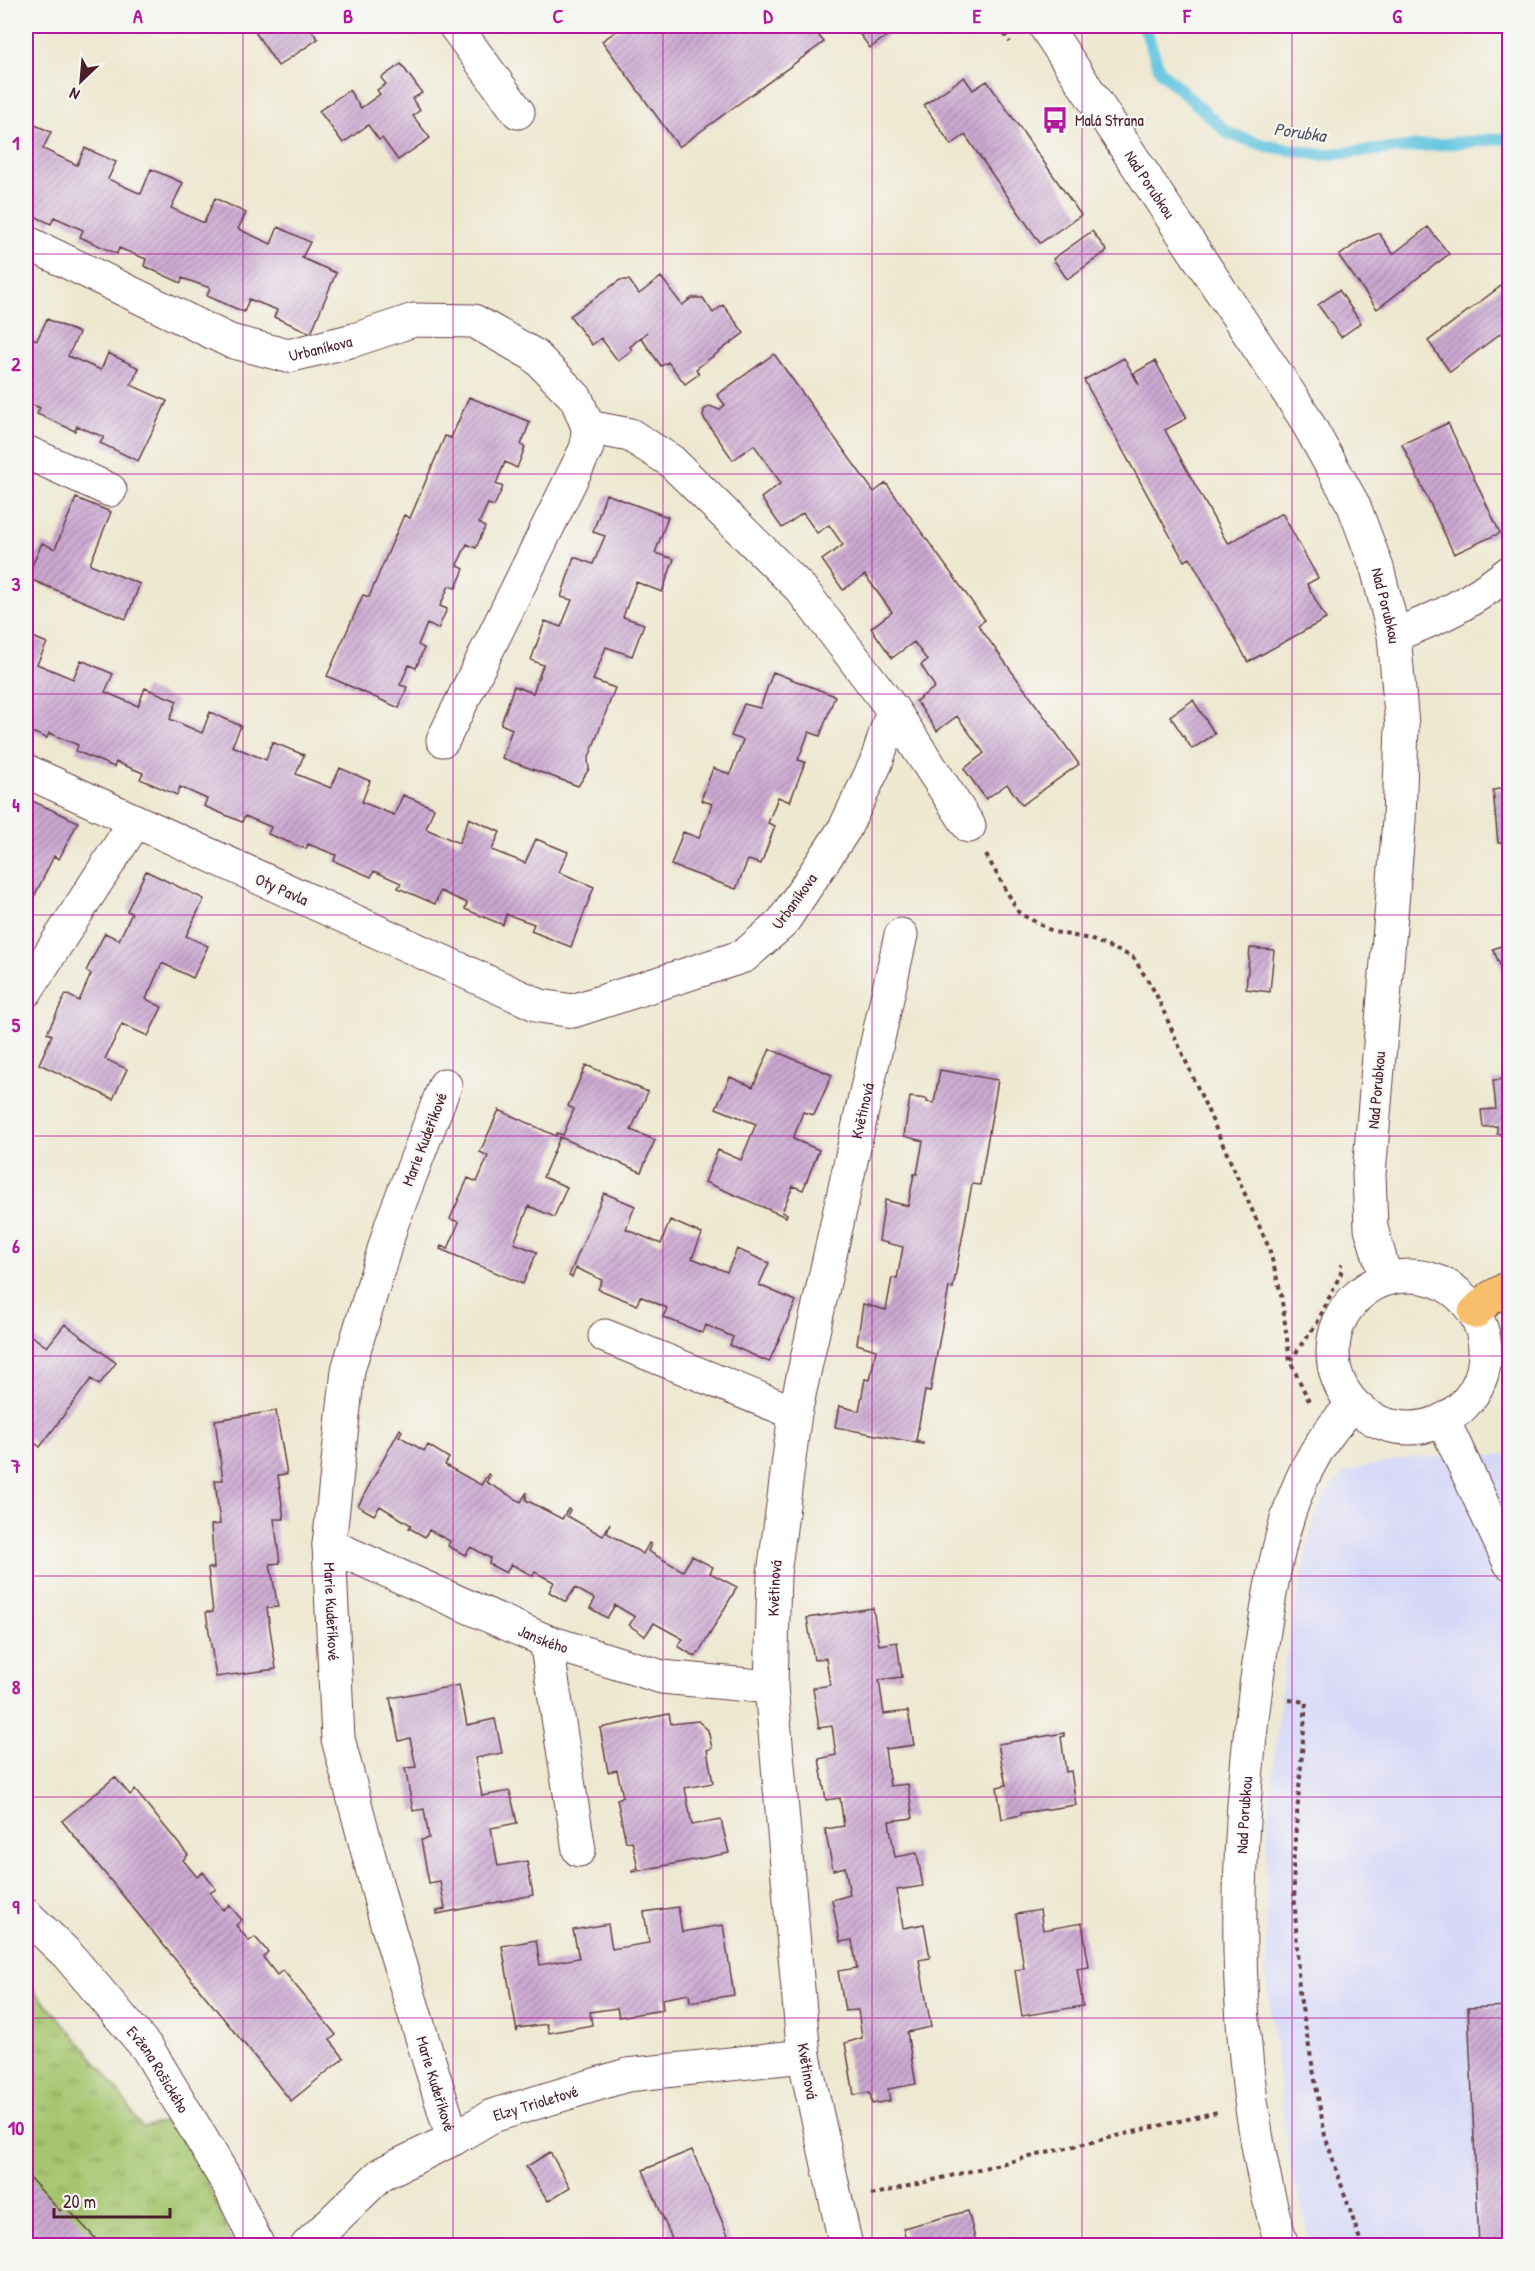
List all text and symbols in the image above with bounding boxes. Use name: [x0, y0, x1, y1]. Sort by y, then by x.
text: A: [133, 2, 143, 29]
text: B: [343, 2, 353, 29]
text: C: [553, 2, 564, 29]
text: D: [763, 2, 773, 29]
text: E: [973, 2, 982, 29]
text: F: [1182, 2, 1192, 29]
text: G: [1392, 2, 1402, 29]
north arrow: [51, 51, 111, 111]
text: N: [65, 83, 83, 106]
bus stop icon: Malá Strana: [1040, 105, 1070, 135]
place label: Malá Strana: [1075, 109, 1144, 131]
water label: Porubka: [1273, 116, 1329, 148]
text: 1: [12, 129, 20, 156]
street label: Nad Porubkou: [1119, 146, 1181, 223]
street label: Urbaníkova: [286, 330, 354, 366]
text: 2: [11, 350, 21, 377]
street label: Nad Porubkou: [1366, 565, 1406, 645]
text: 3: [12, 570, 21, 597]
text: 4: [12, 791, 20, 818]
street label: Oty Pavla: [252, 868, 312, 910]
street label: Urbaníkova: [766, 868, 822, 934]
text: 5: [12, 1011, 21, 1038]
street label: Nad Porubkou: [1362, 1050, 1390, 1130]
street label: Květinová: [845, 1081, 879, 1141]
street label: Marie Kudeříkové: [396, 1088, 452, 1189]
text: 6: [12, 1232, 20, 1259]
text: 7: [10, 1452, 21, 1479]
street label: Květinová: [762, 1558, 787, 1617]
street label: Marie Kudeříkové: [319, 1562, 345, 1662]
street label: Janského: [515, 1619, 571, 1658]
text: 8: [12, 1673, 21, 1700]
street label: Nad Porubkou: [1230, 1775, 1257, 1854]
text: 9: [12, 1893, 20, 1920]
street label: Evžena Rošického: [122, 2021, 195, 2117]
street label: Marie Kudeříkové: [411, 2033, 461, 2135]
street label: Květinová: [792, 2041, 824, 2101]
street label: Elzy Trioletové: [490, 2079, 581, 2126]
text: 10: [8, 2114, 24, 2141]
scale bar: [54, 2181, 170, 2219]
text: 20 m: [63, 2189, 96, 2214]

